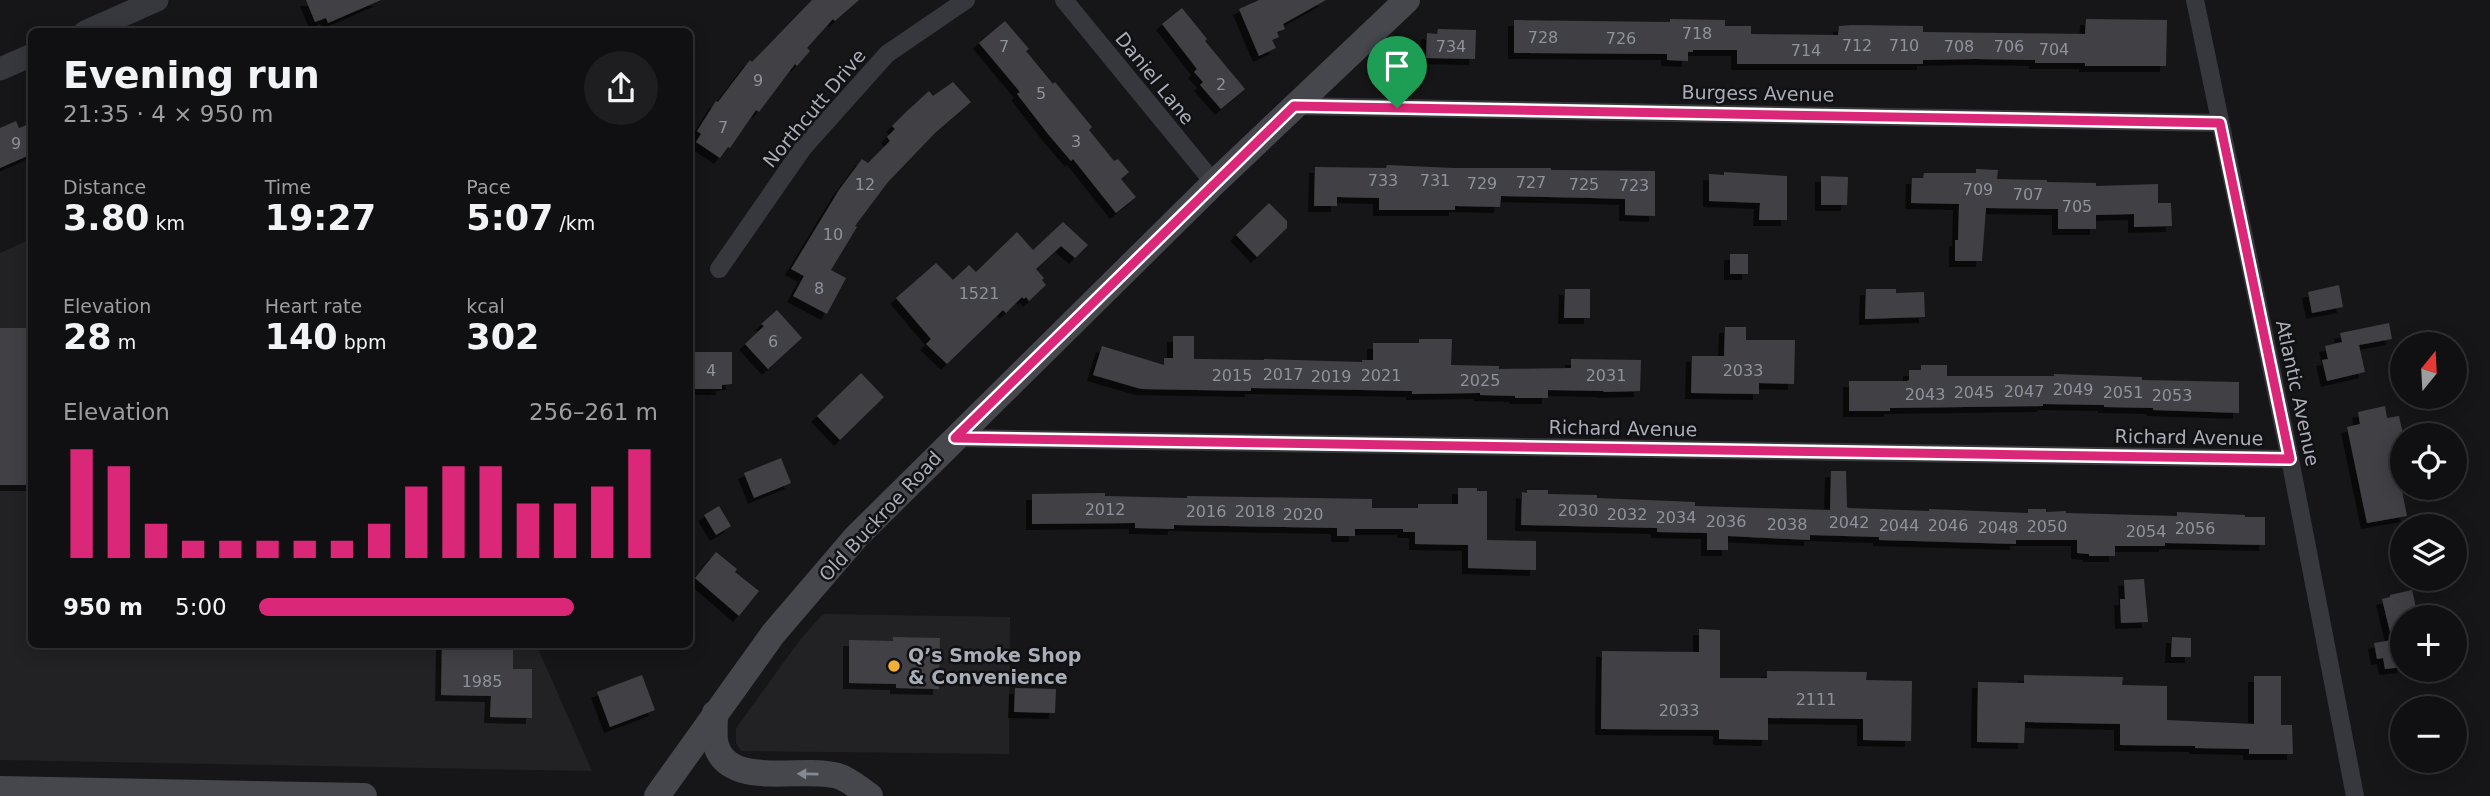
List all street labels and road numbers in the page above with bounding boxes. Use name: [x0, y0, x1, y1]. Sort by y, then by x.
street label: Daniel Lane: [1111, 27, 1199, 129]
street label: Northcutt Drive: [758, 45, 870, 171]
street label: Burgess Avenue: [1681, 81, 1835, 105]
street label: Atlantic Avenue: [2272, 318, 2324, 468]
street label: Richard Avenue: [1548, 416, 1698, 440]
street label: Richard Avenue: [2114, 425, 2264, 449]
street label: Old Buckroe Road: [814, 447, 946, 585]

